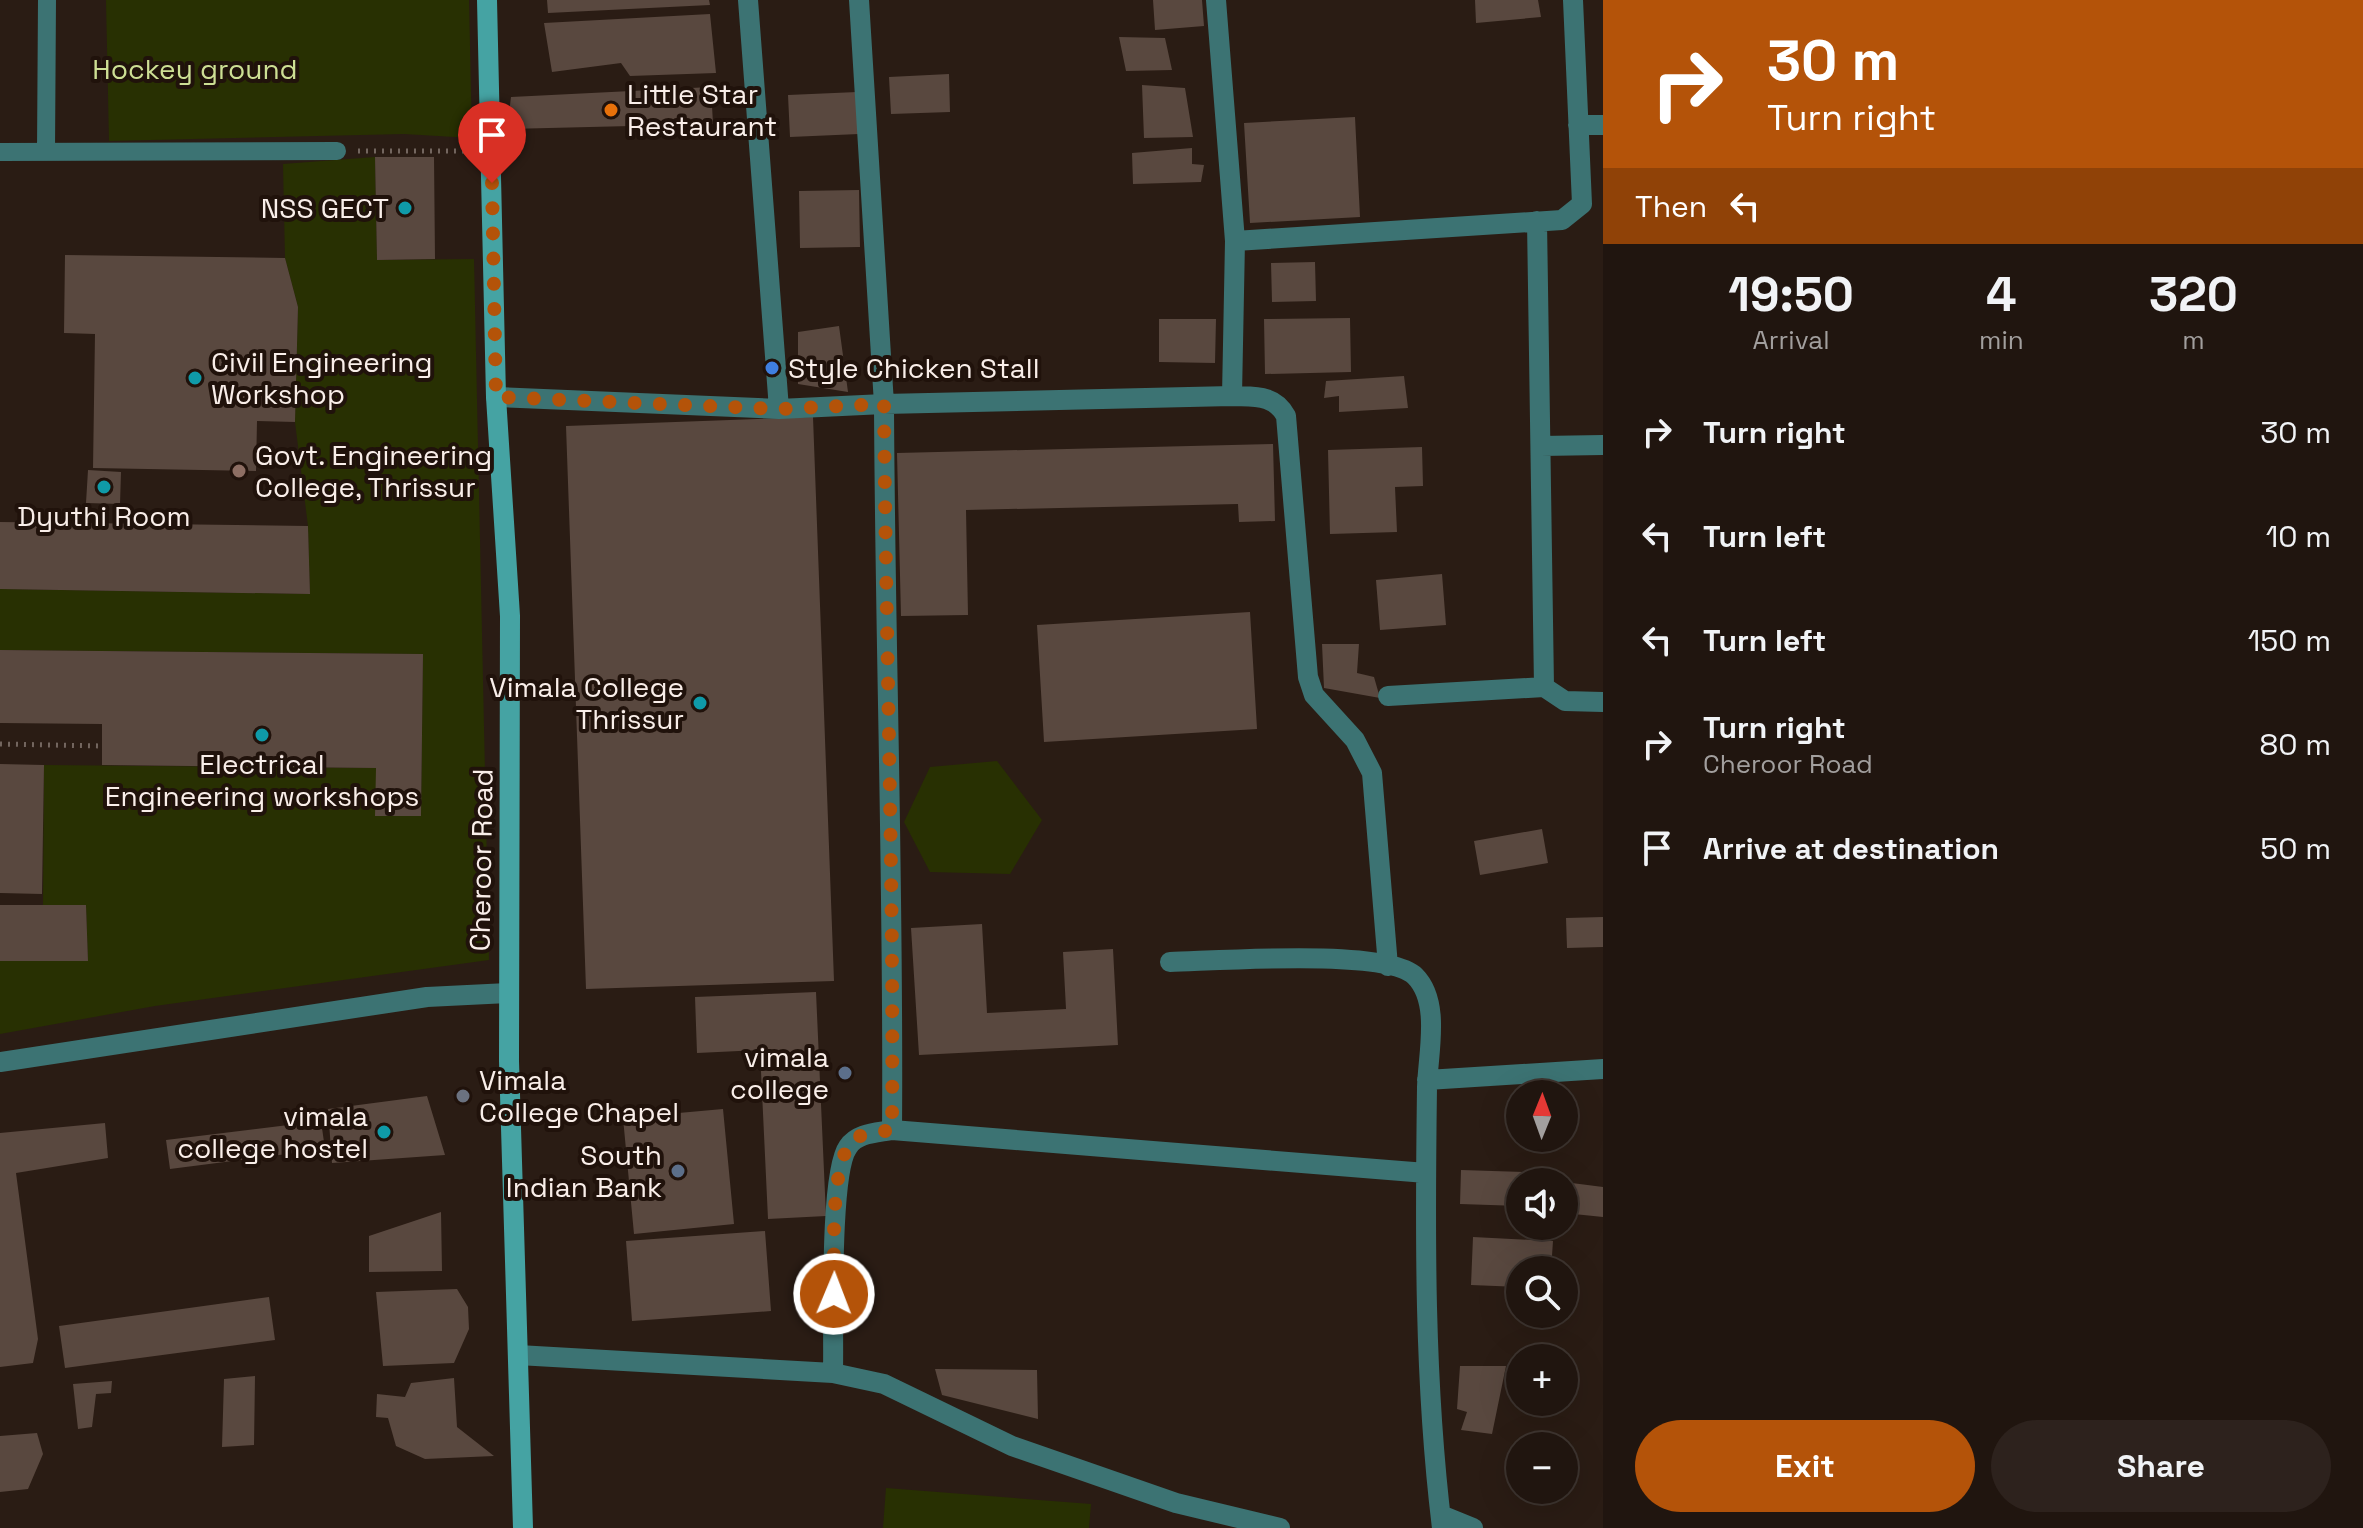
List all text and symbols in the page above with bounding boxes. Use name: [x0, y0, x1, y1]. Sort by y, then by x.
text: 30 m: [1767, 25, 1899, 96]
icon: right: [1635, 32, 1739, 136]
park label: Hockey ground: [92, 51, 298, 87]
place label: Little Star Restaurant: [627, 76, 777, 144]
text: Turn right: [1767, 95, 1936, 141]
pin: [458, 101, 526, 183]
marker: Little Star Restaurant: [602, 101, 620, 119]
icon: arrive: [470, 113, 514, 157]
icon: left: [1723, 184, 1767, 228]
text: Then: [1635, 187, 1707, 226]
place label: NSS GECT: [261, 190, 389, 226]
marker: NSS GECT: [396, 199, 414, 217]
text: 19:50: [1728, 264, 1854, 325]
text: 4: [1986, 264, 2017, 325]
text: 320: [2149, 264, 2238, 325]
text: Arrival: [1752, 323, 1830, 357]
text: min: [1979, 323, 2024, 357]
text: m: [2182, 323, 2205, 357]
place label: Civil Engineering Workshop: [211, 344, 432, 412]
place label: Style Chicken Stall: [788, 350, 1040, 386]
marker: Style Chicken Stall: [763, 359, 781, 377]
marker: Civil Engineering Workshop: [186, 369, 204, 387]
icon: right: [1635, 410, 1679, 454]
text: Turn right: [1703, 413, 1846, 452]
text: 30 m: [2260, 413, 2331, 452]
place label: Govt. Engineering College, Thrissur: [255, 437, 492, 505]
marker: Govt. Engineering College, Thrissur: [230, 462, 248, 480]
marker: Dyuthi Room: [95, 478, 113, 496]
place label: Dyuthi Room: [17, 498, 191, 534]
icon: left: [1635, 514, 1679, 558]
text: Turn left: [1703, 517, 1826, 556]
text: 10 m: [2266, 517, 2331, 556]
icon: left: [1635, 618, 1679, 662]
text: Turn left: [1703, 621, 1826, 660]
text: 150 m: [2248, 621, 2331, 660]
place label: Vimala College Thrissur: [489, 669, 684, 737]
marker: Vimala College Thrissur: [691, 694, 709, 712]
text: Turn right: [1703, 708, 1846, 747]
icon: right: [1635, 722, 1679, 766]
text: 80 m: [2260, 725, 2331, 764]
marker: Electrical Engineering workshops: [253, 726, 271, 744]
place label: Electrical Engineering workshops: [105, 746, 419, 814]
text: Cheroor Road: [1703, 747, 1873, 781]
street label: Cheroor Road: [461, 768, 501, 952]
icon: arrive: [1635, 826, 1679, 870]
text: Arrive at destination: [1703, 829, 1999, 868]
text: 50 m: [2260, 829, 2331, 868]
place label: vimala college: [730, 1039, 829, 1107]
place label: Vimala College Chapel: [479, 1062, 679, 1130]
marker: vimala college: [836, 1064, 854, 1082]
north arrow: [1506, 1080, 1578, 1152]
map controls: [1506, 1080, 1578, 1504]
marker: Vimala College Chapel: [454, 1087, 472, 1105]
place label: vimala college hostel: [177, 1098, 368, 1166]
marker: vimala college hostel: [375, 1123, 393, 1141]
place label: South Indian Bank: [506, 1137, 662, 1205]
marker: South Indian Bank: [669, 1162, 687, 1180]
button: sound: [1506, 1168, 1578, 1240]
position arrow: [792, 1252, 876, 1336]
button: search: [1506, 1256, 1578, 1328]
button: +: [1506, 1344, 1578, 1416]
button: Exit: [1635, 1420, 1975, 1512]
button: Share: [1991, 1420, 2331, 1512]
button: −: [1506, 1432, 1578, 1504]

